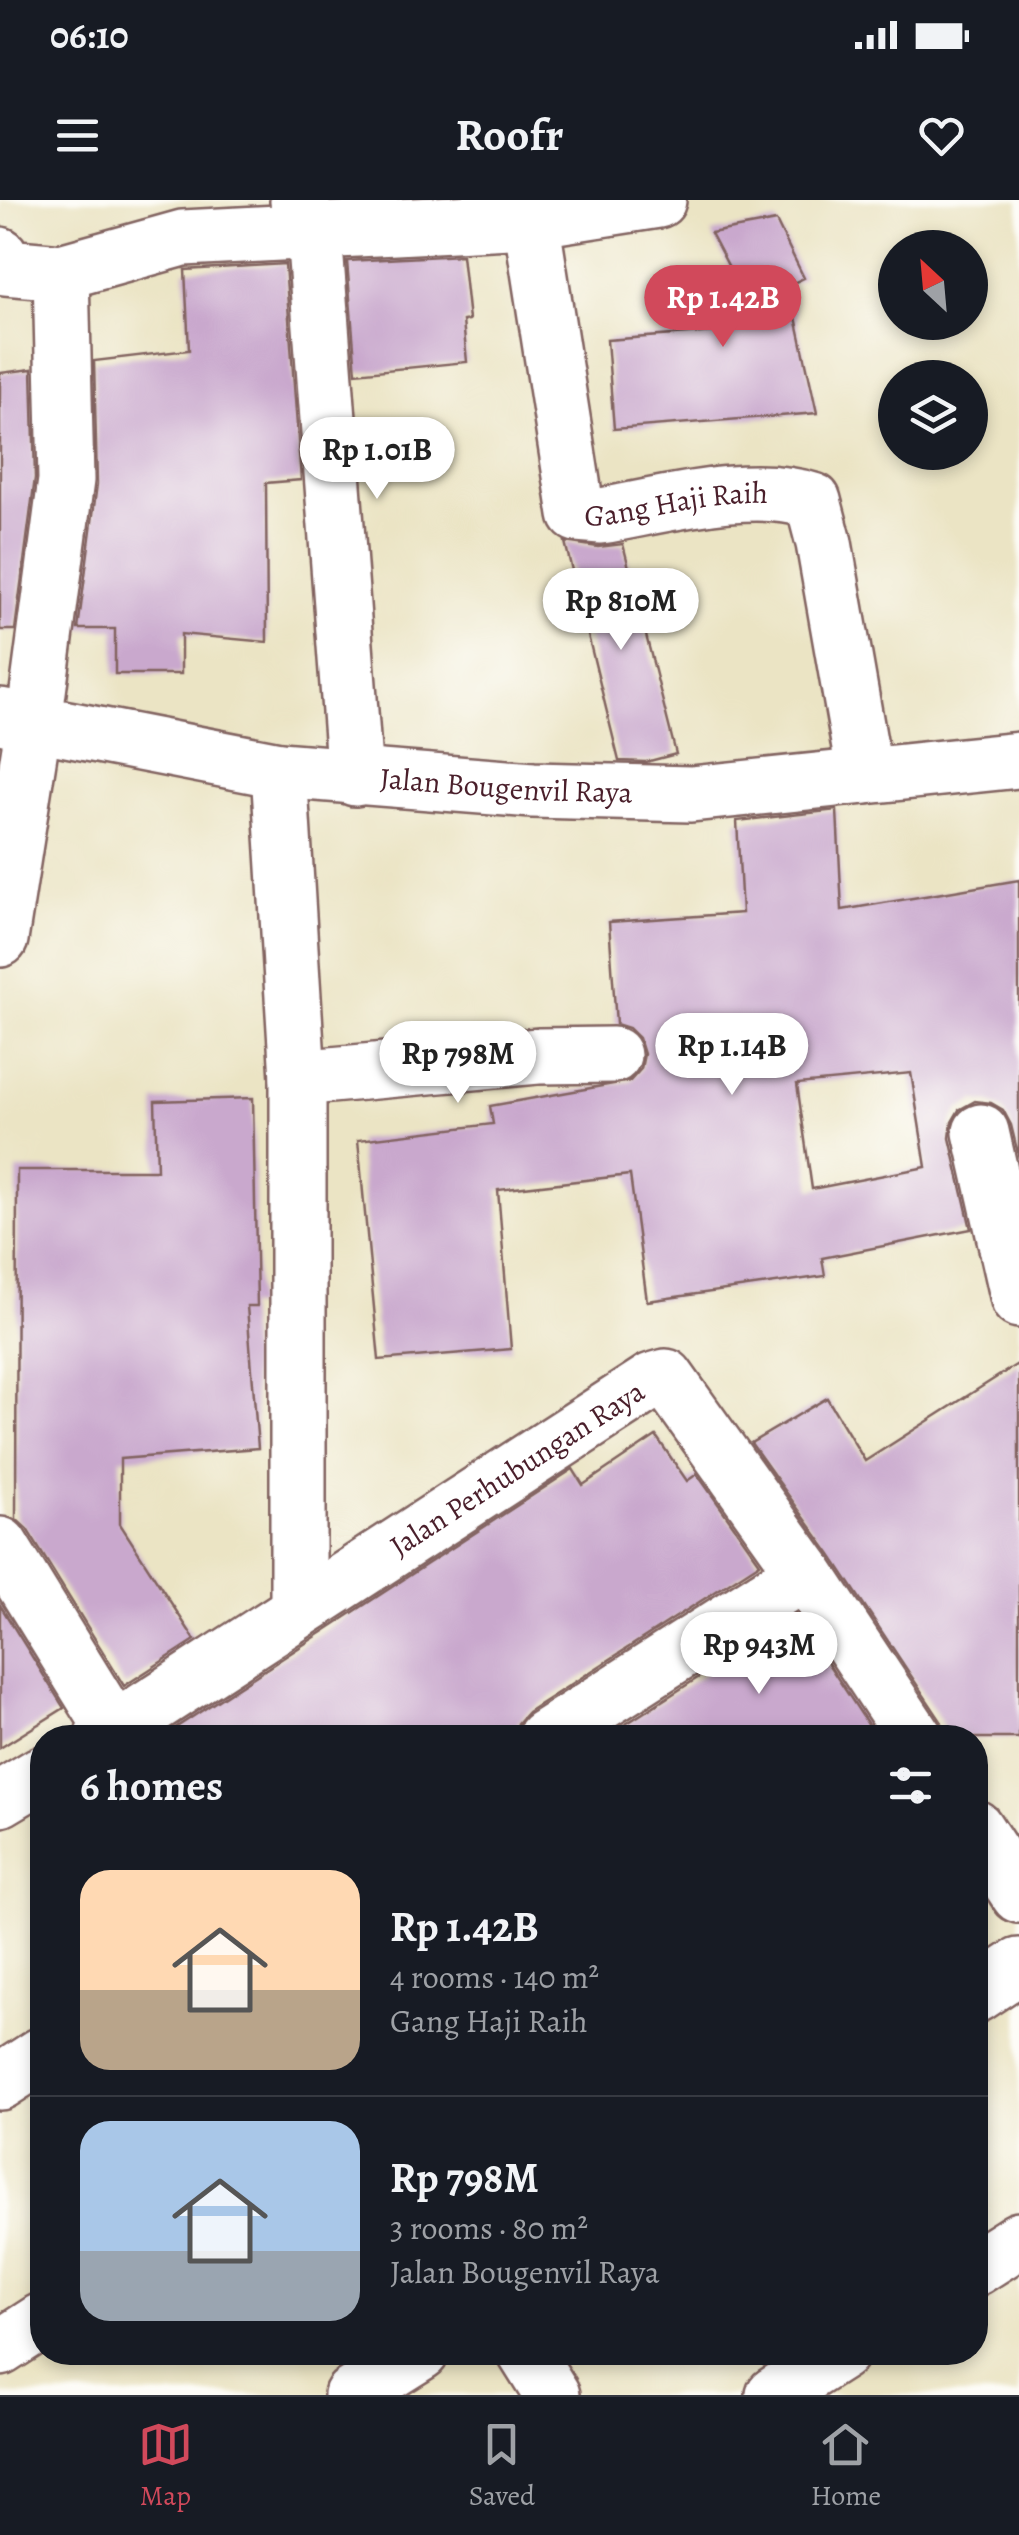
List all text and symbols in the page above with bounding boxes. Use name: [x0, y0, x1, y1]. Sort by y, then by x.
text: 06:10: [50, 9, 129, 61]
text: Roofr: [456, 104, 563, 166]
icon: menu: [50, 108, 105, 163]
icon: heart: [914, 108, 969, 163]
north arrow: [878, 230, 988, 340]
map controls: [878, 230, 988, 470]
pin: Rp 1.42B: [620, 265, 826, 350]
text: Rp 1.42B: [666, 275, 780, 319]
button: layers: [878, 360, 988, 470]
pin: Rp 1.01B: [274, 417, 480, 502]
text: Rp 1.01B: [322, 427, 432, 471]
street label: Gang Haji Raih: [583, 473, 768, 536]
pin: Rp 810M: [529, 568, 713, 653]
text: Rp 810M: [565, 578, 677, 622]
street label: Jalan Bougenvil Raya: [378, 758, 633, 813]
pin: Rp 1.14B: [629, 1013, 835, 1098]
pin: Rp 798M: [366, 1021, 550, 1106]
text: Rp 1.14B: [677, 1023, 787, 1067]
text: Rp 798M: [401, 1031, 515, 1075]
street label: Jalan Perhubungan Raya: [382, 1371, 652, 1566]
pin: Rp 943M: [667, 1612, 851, 1697]
text: Rp 943M: [702, 1622, 816, 1666]
text: 6 homes: [80, 1757, 223, 1814]
icon: filters: [883, 1758, 938, 1813]
text: Rp 1.42B: [390, 1898, 539, 1955]
icon: home: [160, 1910, 280, 2030]
text: 4 rooms · 140 m²: [390, 1955, 599, 1999]
text: Gang Haji Raih: [390, 1999, 588, 2043]
text: Rp 798M: [390, 2149, 539, 2206]
icon: home: [160, 2161, 280, 2281]
text: 3 rooms · 80 m²: [390, 2206, 588, 2250]
text: Jalan Bougenvil Raya: [390, 2250, 660, 2294]
tab: Map: [138, 2417, 193, 2515]
tab: Saved: [469, 2417, 535, 2515]
tab: Home: [811, 2417, 881, 2515]

